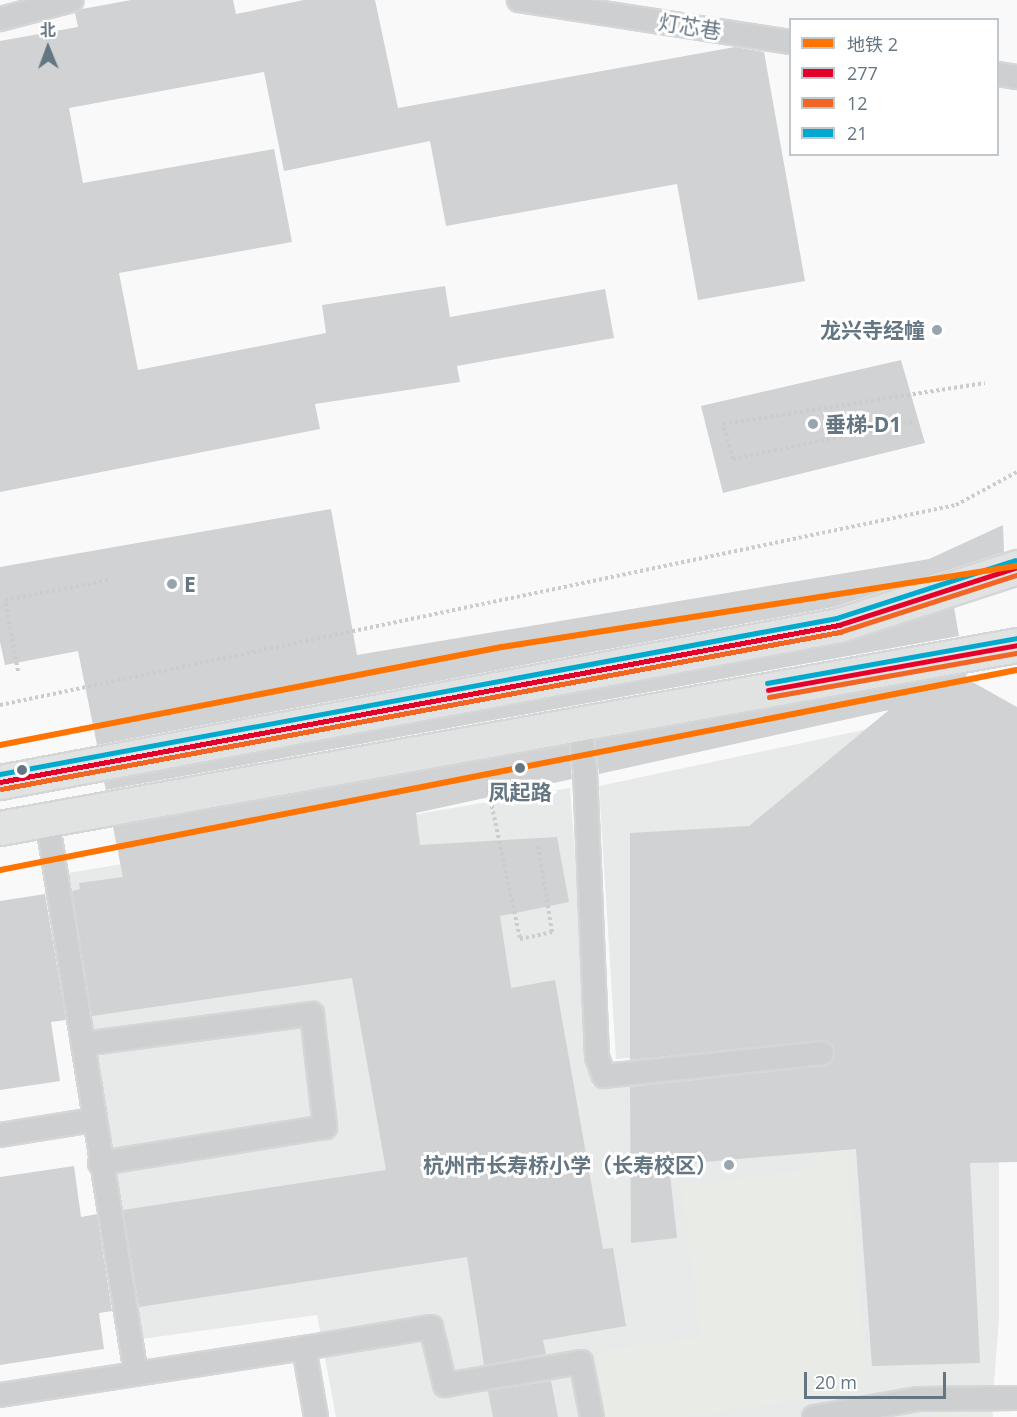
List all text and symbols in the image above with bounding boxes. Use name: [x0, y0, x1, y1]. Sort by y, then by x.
street label: 灯芯巷: [657, 9, 723, 43]
north arrow: [18, 18, 78, 78]
legend: [789, 18, 999, 156]
text: 北: [39, 19, 56, 41]
text: 地铁 2: [847, 32, 898, 56]
text: 277: [847, 61, 878, 85]
text: 12: [847, 91, 868, 115]
text: 21: [847, 121, 868, 145]
place label: 龙兴寺经幢: [820, 317, 925, 343]
marker: 龙兴寺经幢: [930, 323, 944, 337]
place label: 垂梯-D1: [825, 411, 901, 437]
marker: 垂梯-D1: [806, 417, 820, 431]
place label: E: [184, 571, 196, 597]
marker: E: [165, 577, 179, 591]
marker: 凤起路: [511, 759, 529, 777]
unlabelled marker: [16, 764, 28, 776]
place label: 凤起路: [489, 779, 551, 805]
place label: 杭州市长寿桥小学（长寿校区）: [423, 1152, 717, 1178]
marker: 杭州市长寿桥小学（长寿校区）: [722, 1158, 736, 1172]
scale bar: [807, 1360, 950, 1398]
text: 20 m: [815, 1370, 857, 1394]

